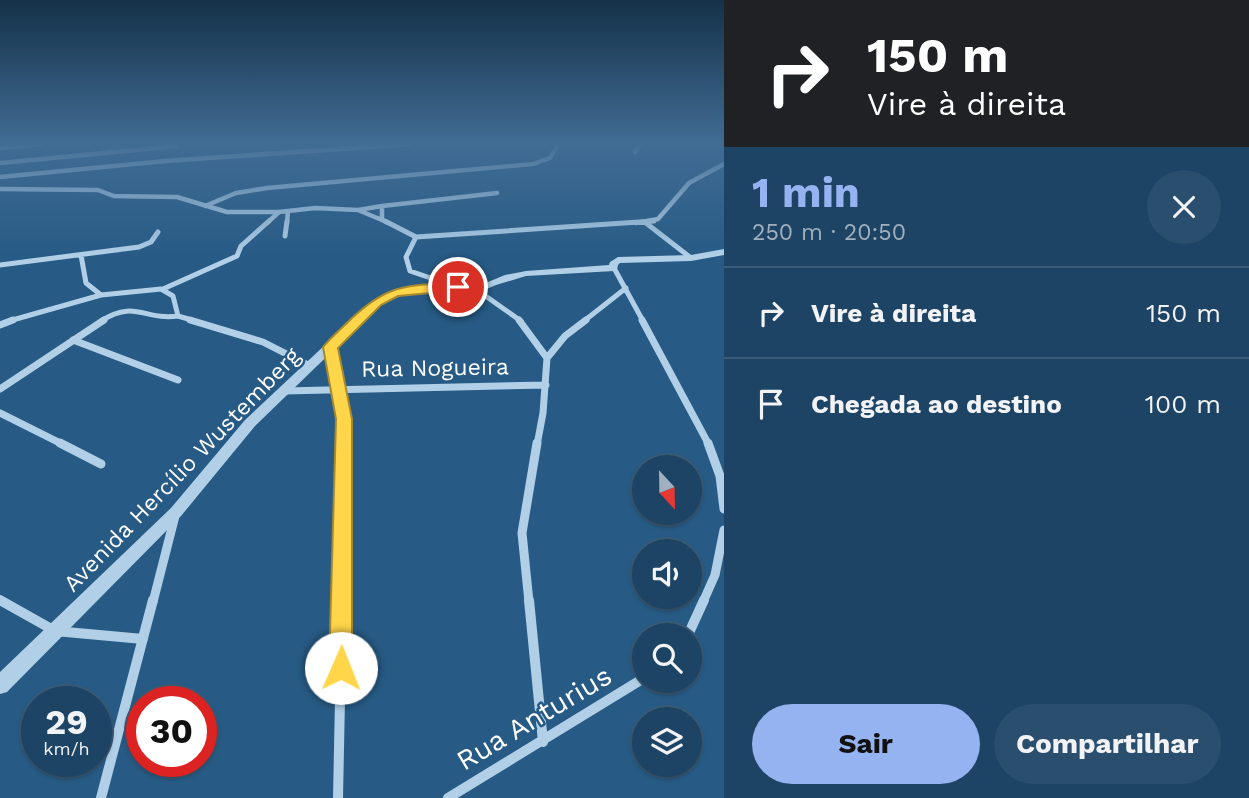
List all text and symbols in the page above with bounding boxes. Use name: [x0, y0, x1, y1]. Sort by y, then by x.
text: 150 m: [867, 26, 1008, 84]
icon: right: [752, 28, 843, 119]
text: Vire à direita: [867, 85, 1066, 123]
text: 1 min: [752, 168, 860, 217]
button: close: [1147, 170, 1221, 244]
text: 250 m · 20:50: [752, 219, 906, 246]
pin: [428, 257, 488, 317]
icon: arrive: [439, 268, 477, 306]
icon: right: [752, 294, 790, 332]
text: Vire à direita: [811, 298, 976, 328]
text: 150 m: [1146, 298, 1221, 328]
street label: Avenida Hercílio Wustemberg: [58, 342, 306, 598]
street label: Rua Nogueira: [361, 353, 509, 383]
icon: arrive: [752, 385, 790, 423]
text: Chegada ao destino: [811, 389, 1062, 419]
text: 100 m: [1145, 389, 1221, 419]
north arrow: [632, 455, 702, 525]
map controls: [632, 455, 702, 777]
button: sound: [632, 539, 702, 609]
button: search: [632, 623, 702, 693]
position arrow: [304, 631, 378, 705]
street label: Rua Anturius: [451, 659, 617, 777]
speed limit sign: 30: [126, 686, 217, 777]
text: 29: [45, 701, 88, 743]
button: Sair: [752, 704, 980, 784]
button: Compartilhar: [994, 704, 1221, 784]
button: layers: [632, 707, 702, 777]
text: km/h: [43, 738, 90, 759]

